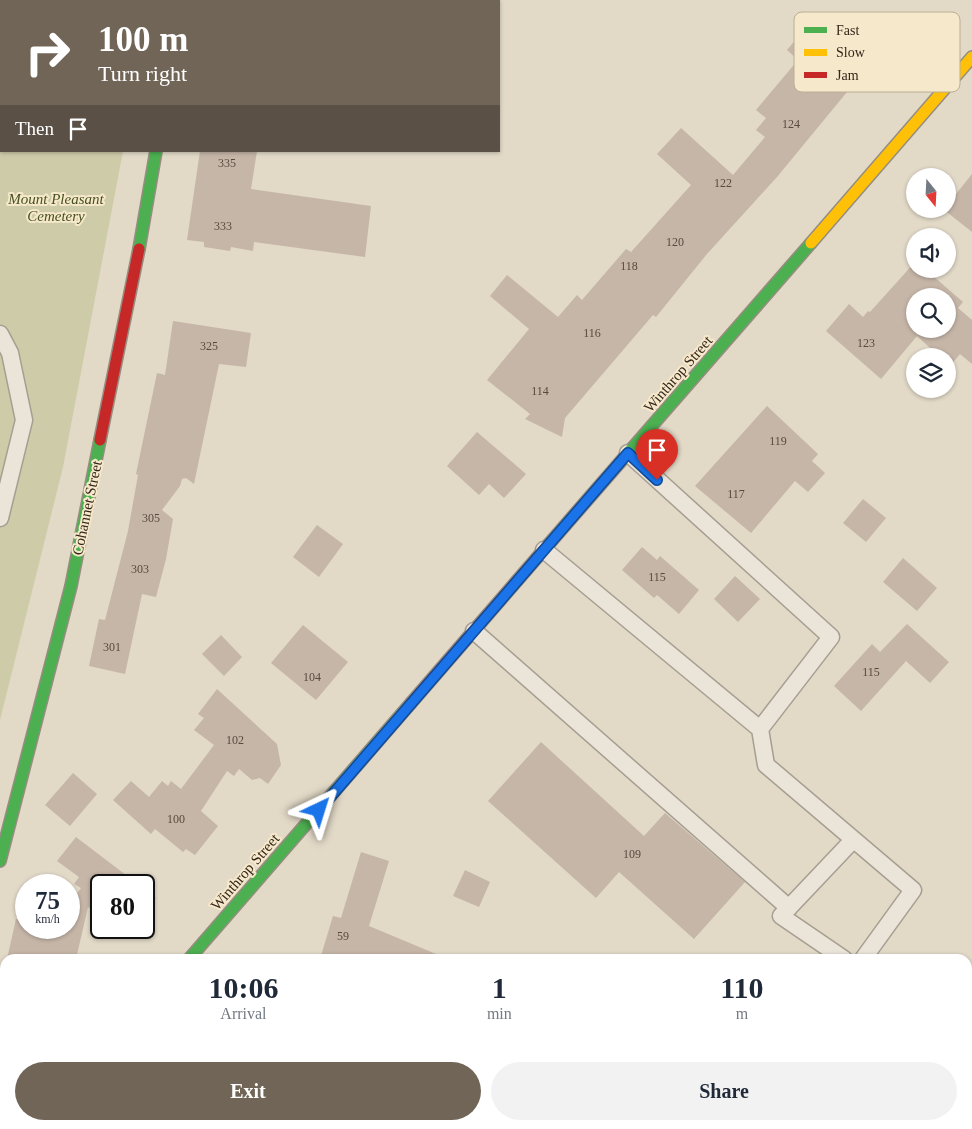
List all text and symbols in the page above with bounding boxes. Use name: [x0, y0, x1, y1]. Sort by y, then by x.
legend: [794, 12, 960, 92]
icon: right: [15, 20, 80, 85]
text: 100 m: [98, 20, 188, 59]
text: Fast: [836, 23, 859, 38]
text: Slow: [836, 45, 866, 60]
text: Turn right: [98, 61, 187, 86]
text: Jam: [836, 68, 859, 83]
icon: arrive: [64, 115, 92, 143]
house number: 124: [782, 117, 800, 131]
text: Then: [15, 118, 54, 139]
house number: 335: [218, 156, 236, 170]
north arrow: [906, 168, 956, 218]
map controls: [906, 168, 956, 398]
house number: 122: [714, 176, 732, 190]
park label: Mount Pleasant Cemetery: [7, 191, 105, 224]
house number: 333: [214, 219, 232, 233]
button: sound: [906, 228, 956, 278]
house number: 120: [666, 235, 684, 249]
house number: 118: [620, 259, 638, 273]
button: search: [906, 288, 956, 338]
house number: 116: [583, 326, 601, 340]
street label: Winthrop Street: [641, 332, 716, 415]
house number: 123: [857, 336, 875, 350]
house number: 325: [200, 339, 218, 353]
button: layers: [906, 348, 956, 398]
house number: 114: [531, 384, 549, 398]
pin: [636, 429, 678, 480]
house number: 119: [769, 434, 787, 448]
icon: arrive: [643, 436, 671, 464]
street label: Cohannet Street: [69, 458, 105, 557]
house number: 117: [727, 487, 745, 501]
house number: 305: [142, 511, 160, 525]
house number: 303: [131, 562, 149, 576]
house number: 115: [648, 570, 666, 584]
house number: 301: [103, 640, 121, 654]
house number: 115: [862, 665, 880, 679]
house number: 104: [303, 670, 321, 684]
house number: 102: [226, 733, 244, 747]
position arrow: [292, 783, 344, 835]
house number: 100: [167, 812, 185, 826]
street label: Winthrop Street: [208, 830, 283, 913]
house number: 109: [623, 847, 641, 861]
speed limit sign: 80: [90, 874, 155, 939]
text: 75: [35, 887, 60, 914]
text: km/h: [35, 912, 60, 926]
house number: 59: [337, 929, 349, 943]
text: 10:06: [208, 971, 278, 1004]
text: 1: [492, 971, 507, 1004]
text: 110: [720, 971, 764, 1004]
text: Arrival: [220, 1005, 267, 1022]
text: min: [487, 1005, 512, 1022]
text: m: [736, 1005, 748, 1022]
button: Exit: [15, 1062, 481, 1120]
button: Share: [491, 1062, 957, 1120]

